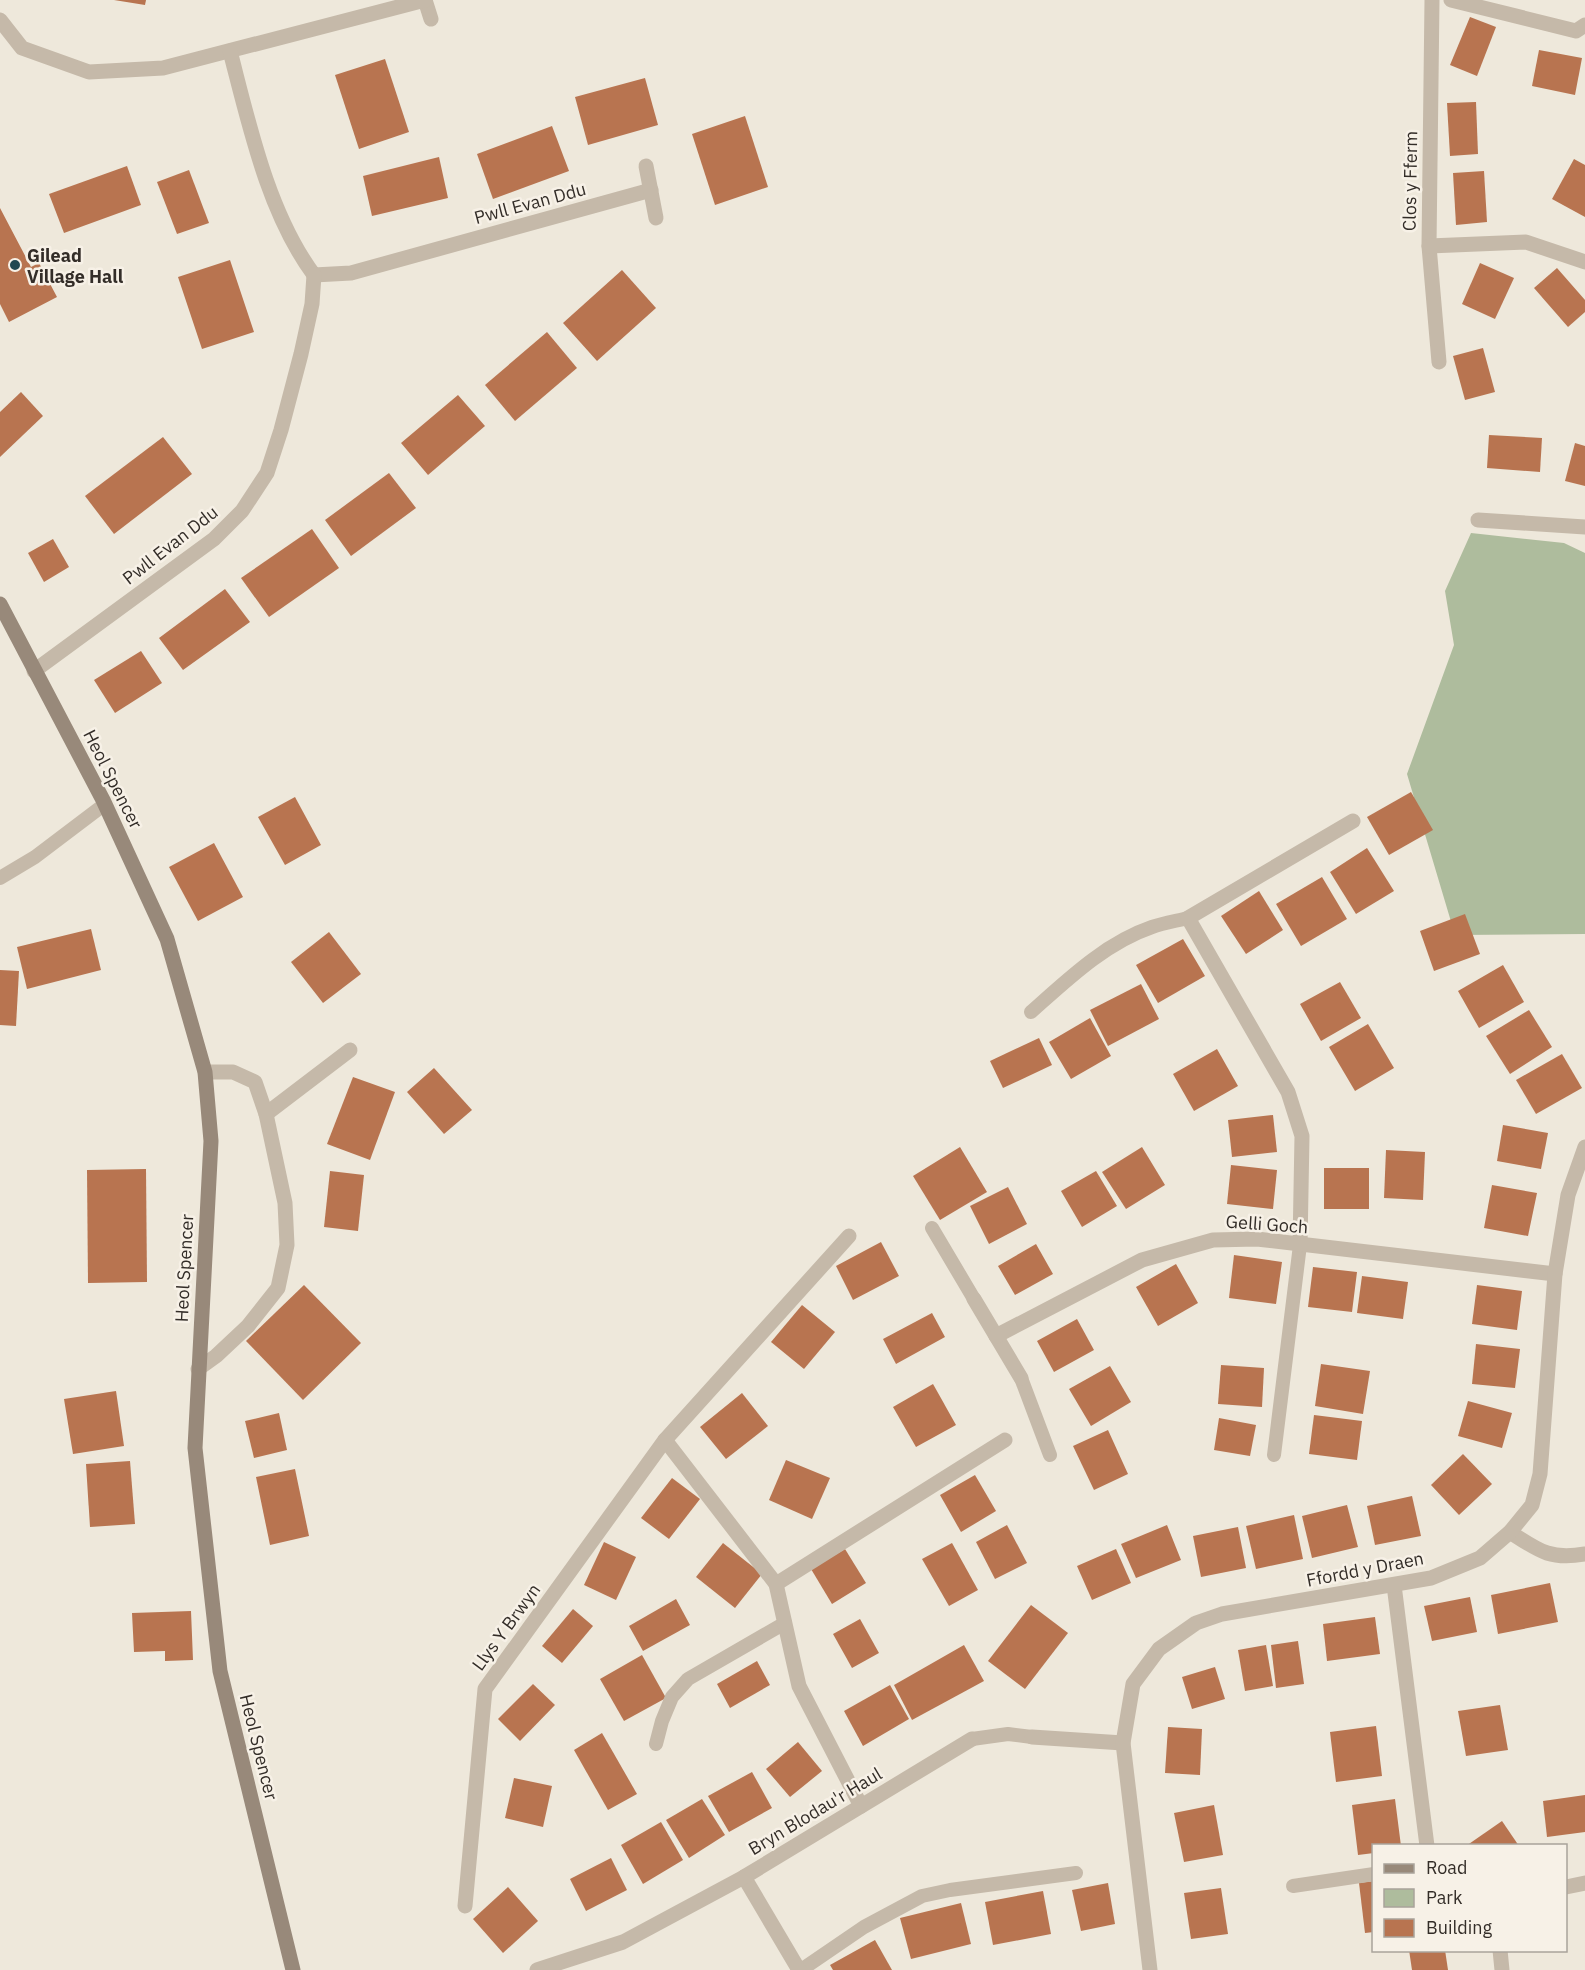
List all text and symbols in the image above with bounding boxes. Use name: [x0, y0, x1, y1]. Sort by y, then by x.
street label: Clos y Fferm: [1398, 131, 1422, 231]
street label: Pwll Evan Ddu: [472, 177, 588, 229]
place label: Gilead Village Hall: [27, 244, 124, 288]
marker: Gilead Village Hall: [8, 258, 22, 272]
street label: Pwll Evan Ddu: [118, 501, 222, 589]
street label: Heol Spencer: [78, 726, 148, 833]
street label: Gelli Goch: [1225, 1210, 1309, 1238]
street label: Heol Spencer: [170, 1213, 198, 1323]
street label: Ffordd y Draen: [1304, 1546, 1426, 1592]
street label: Llys Y Brwyn: [467, 1579, 545, 1675]
street label: Heol Spencer: [235, 1692, 283, 1803]
street label: Bryn Blodau'r Haul: [744, 1762, 886, 1860]
legend: [1372, 1844, 1567, 1952]
text: Road: [1426, 1856, 1467, 1879]
text: Park: [1426, 1886, 1463, 1909]
text: Building: [1426, 1916, 1493, 1939]

